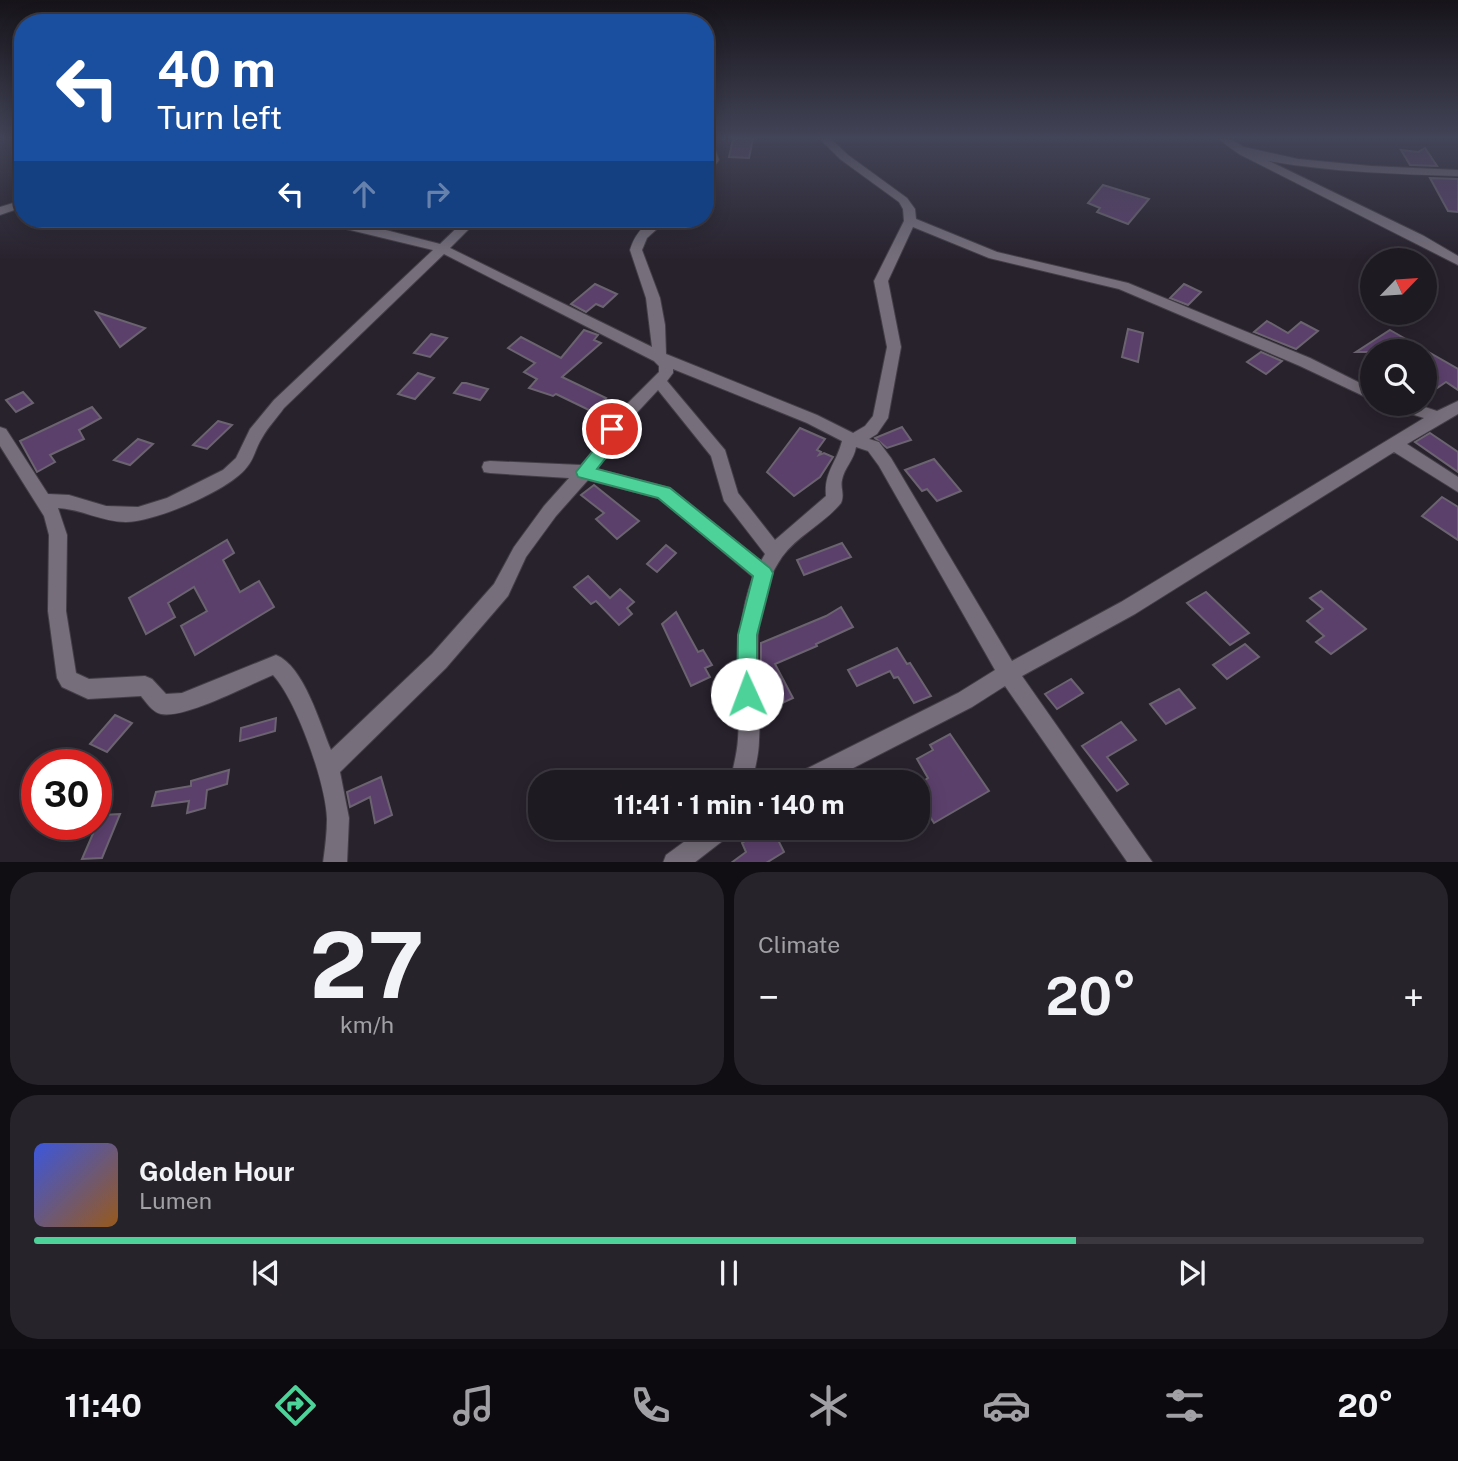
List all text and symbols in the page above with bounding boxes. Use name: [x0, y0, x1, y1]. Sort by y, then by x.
text: 40 m: [157, 40, 276, 98]
icon: left: [42, 42, 133, 133]
text: Turn left: [157, 99, 282, 136]
icon: left: [272, 175, 310, 213]
icon: ahead: [345, 175, 383, 213]
icon: right: [418, 175, 456, 213]
north arrow: [1360, 248, 1437, 326]
map controls: [1360, 248, 1437, 416]
button: search: [1360, 339, 1437, 416]
pin: [582, 399, 642, 459]
icon: arrive: [593, 410, 631, 448]
position arrow: [710, 657, 784, 731]
speed limit sign: 30: [21, 749, 112, 840]
text: 11:41 · 1 min · 140 m: [614, 789, 844, 820]
text: 27: [310, 912, 424, 1018]
text: Climate: [758, 931, 840, 958]
text: 20°: [1045, 966, 1137, 1027]
text: −: [758, 975, 779, 1020]
text: +: [1403, 975, 1424, 1020]
text: km/h: [340, 1011, 394, 1038]
text: Golden Hour: [139, 1156, 294, 1187]
text: Lumen: [139, 1187, 212, 1214]
icon: previous: [247, 1254, 285, 1292]
icon: pause: [710, 1254, 748, 1292]
icon: next: [1173, 1254, 1211, 1292]
icon: directions: [271, 1381, 320, 1430]
icon: music: [449, 1381, 498, 1430]
icon: phone: [626, 1381, 675, 1430]
icon: climate: [804, 1381, 853, 1430]
icon: car: [982, 1381, 1031, 1430]
icon: filters: [1160, 1381, 1209, 1430]
text: 11:40: [64, 1387, 142, 1424]
text: 20°: [1337, 1387, 1394, 1424]

